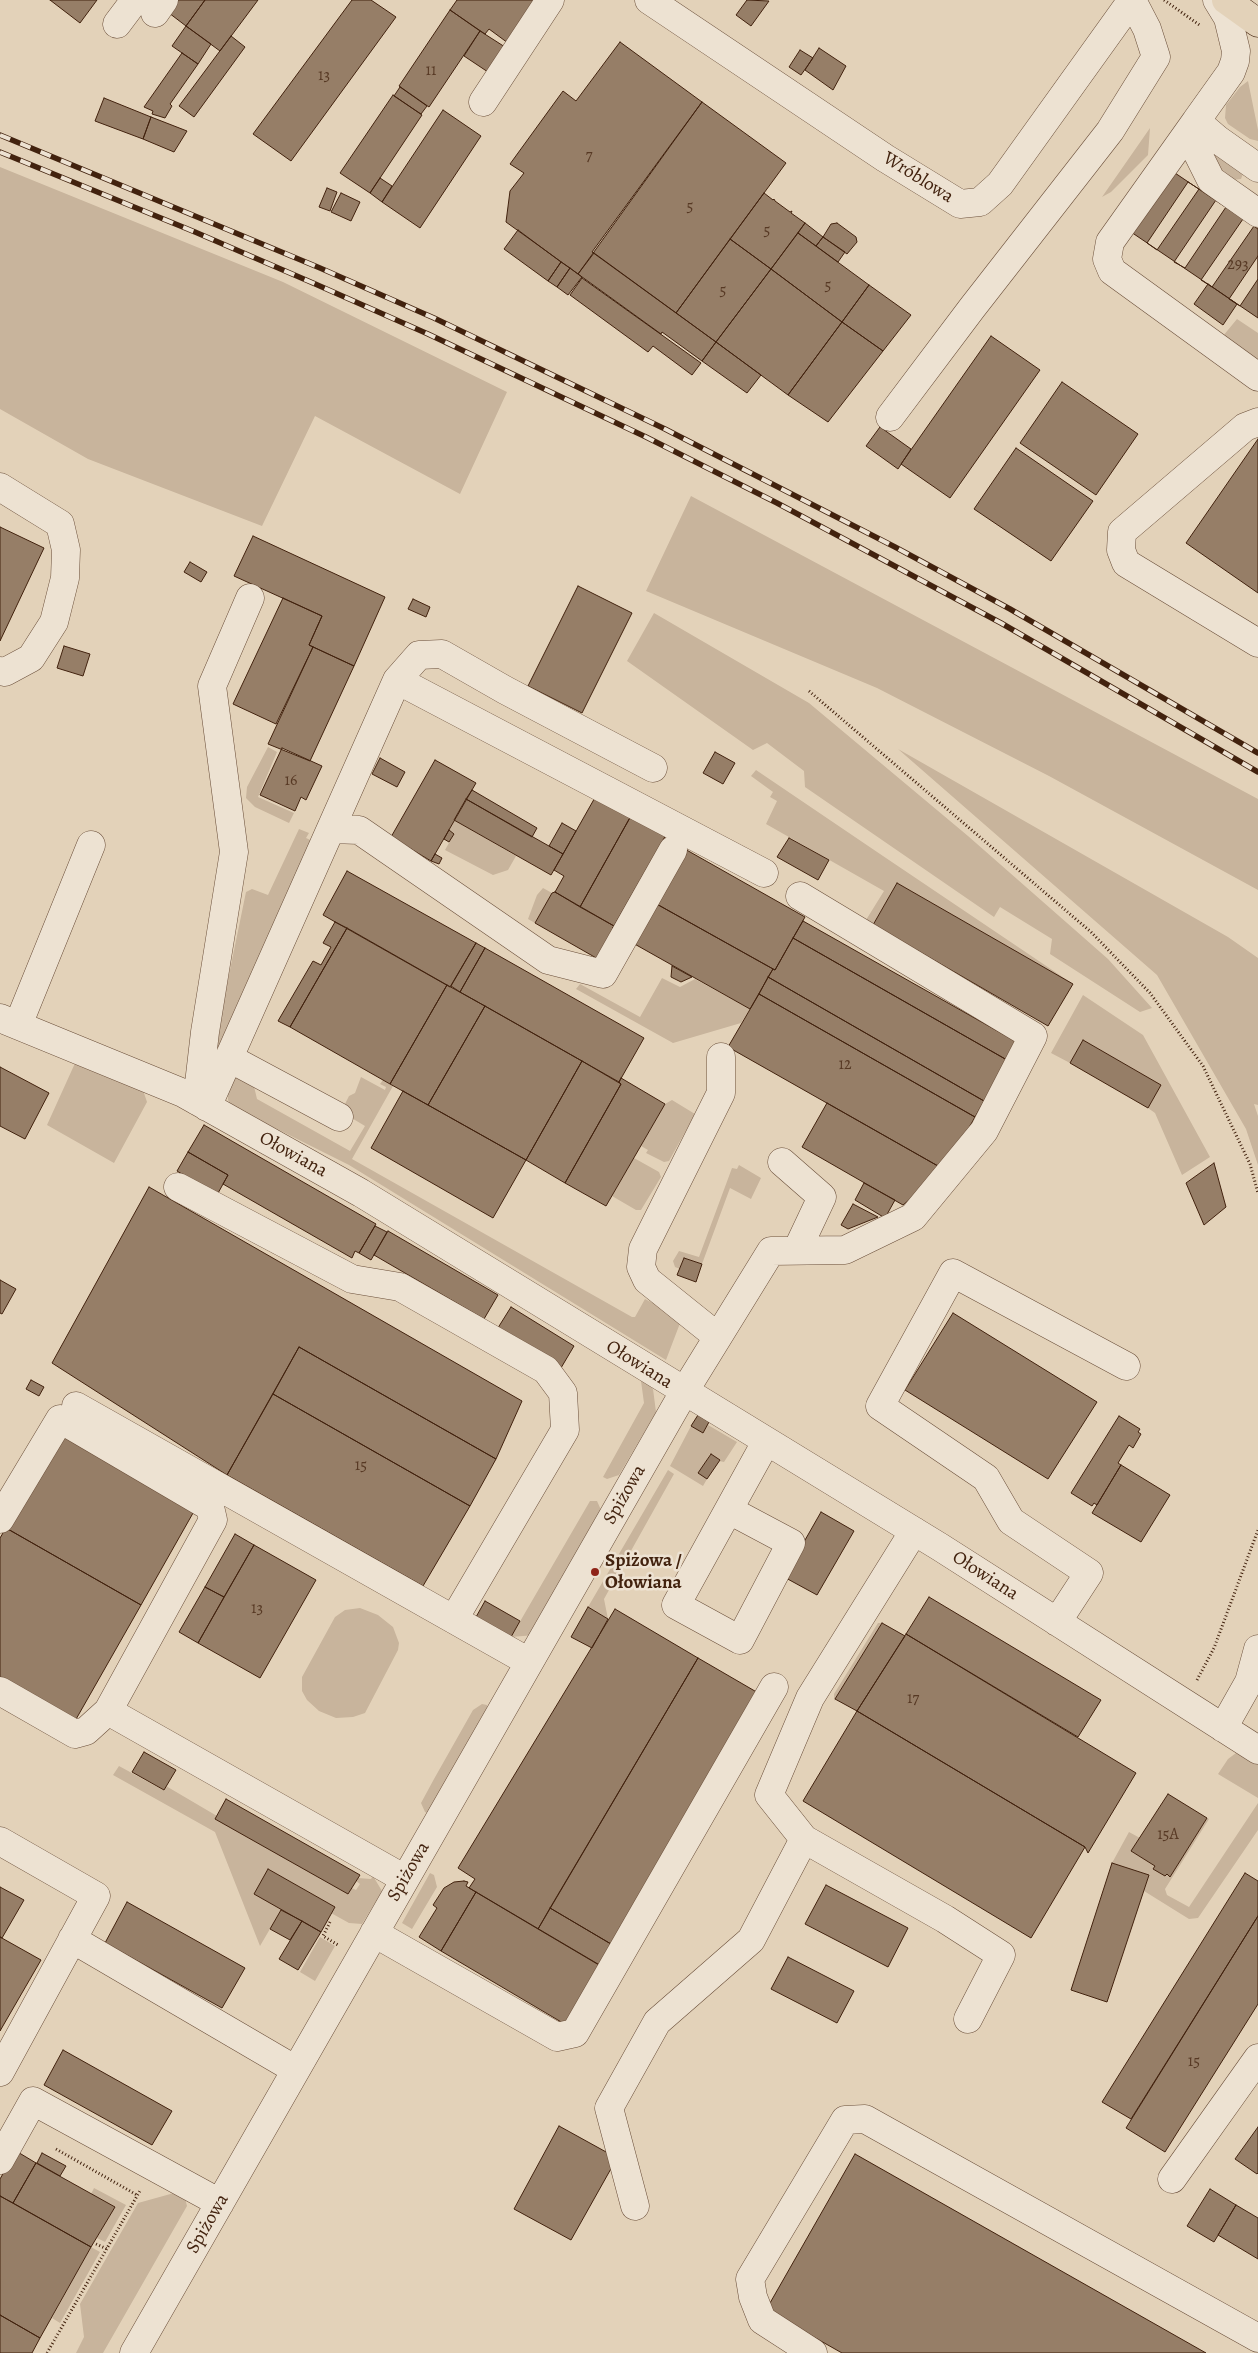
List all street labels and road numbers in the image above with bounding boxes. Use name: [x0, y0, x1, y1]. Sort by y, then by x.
street label: Wróblowa: [879, 147, 957, 209]
street label: Ołowiana: [255, 1127, 331, 1183]
street label: Ołowiana: [601, 1336, 677, 1394]
street label: Spiżowa: [599, 1461, 651, 1529]
street label: Ołowiana: [948, 1546, 1022, 1606]
street label: Spiżowa: [383, 1838, 435, 1906]
street label: Spiżowa: [182, 2190, 234, 2258]

